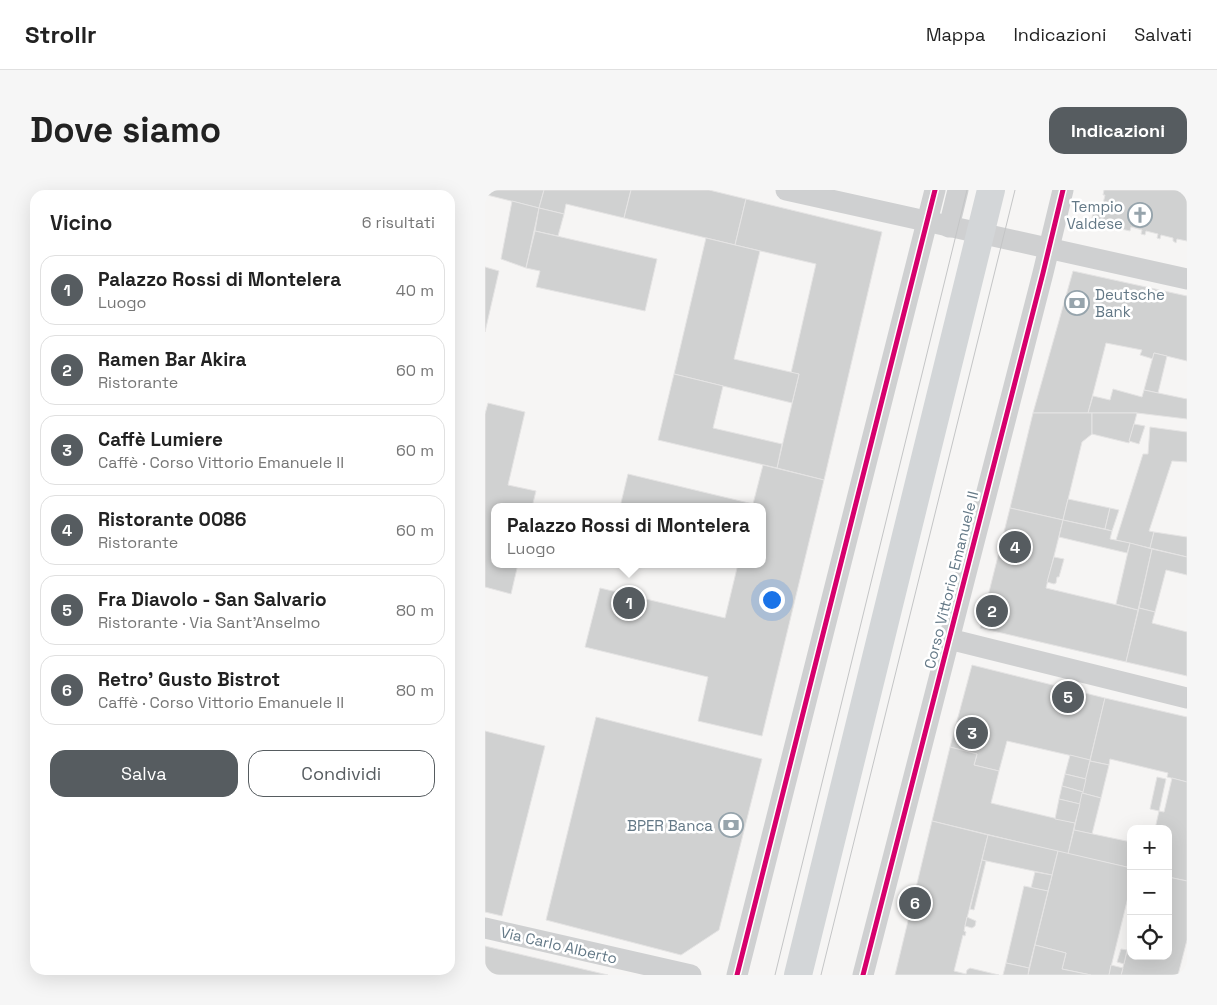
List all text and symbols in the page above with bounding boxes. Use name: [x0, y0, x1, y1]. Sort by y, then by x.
text: Strollr: [25, 19, 97, 50]
text: Mappa: [926, 23, 985, 46]
text: Indicazioni: [1013, 23, 1106, 46]
text: Salvati: [1134, 23, 1192, 46]
button: Indicazioni: [1049, 107, 1187, 154]
text: Dove siamo: [30, 108, 221, 152]
place label: Tempio Valdese: [1067, 197, 1123, 233]
church icon: Tempio Valdese: [1127, 202, 1153, 228]
text: Vicino: [50, 209, 112, 236]
text: 6 risultati: [362, 212, 435, 233]
text: Palazzo Rossi di Montelera: [98, 267, 341, 292]
text: 1: [63, 280, 71, 301]
text: 40 m: [396, 280, 434, 301]
place label: Deutsche Bank: [1095, 285, 1165, 321]
bank icon: Deutsche Bank: [1064, 290, 1090, 316]
text: Luogo: [98, 292, 147, 313]
text: Ramen Bar Akira: [98, 347, 247, 372]
text: 2: [62, 360, 72, 381]
text: 60 m: [396, 360, 434, 381]
text: Ristorante: [98, 372, 178, 393]
text: Caffè Lumiere: [98, 427, 223, 452]
text: 3: [62, 440, 72, 461]
text: 60 m: [396, 440, 434, 461]
text: Caffè · Corso Vittorio Emanuele II: [98, 452, 344, 473]
street label: Corso Vittorio Emanuele II: [920, 489, 982, 671]
popup: [491, 503, 766, 568]
text: Ristorante 0086: [98, 507, 246, 532]
text: Palazzo Rossi di Montelera: [507, 513, 750, 538]
text: 4: [62, 520, 72, 541]
text: 60 m: [396, 520, 434, 541]
pin: 4: [999, 528, 1031, 566]
text: Ristorante: [98, 532, 178, 553]
text: Luogo: [507, 538, 555, 559]
pin: 1: [613, 584, 645, 622]
text: Fra Diavolo - San Salvario: [98, 587, 327, 612]
your location: [759, 587, 785, 613]
pin: 2: [976, 592, 1008, 630]
text: 5: [62, 600, 72, 621]
text: 80 m: [396, 600, 434, 621]
text: Ristorante · Via Sant'Anselmo: [98, 612, 320, 633]
text: Retro' Gusto Bistrot: [98, 667, 280, 692]
pin: 5: [1052, 678, 1084, 716]
text: 6: [62, 680, 72, 701]
text: 80 m: [396, 680, 434, 701]
text: Caffè · Corso Vittorio Emanuele II: [98, 692, 344, 713]
pin: 3: [956, 714, 988, 752]
button: Salva: [50, 750, 238, 797]
button: Condividi: [248, 750, 435, 797]
bank icon: BPER Banca: [718, 812, 744, 838]
place label: BPER Banca: [627, 816, 713, 835]
map controls: [1127, 825, 1172, 960]
button: +: [1127, 825, 1172, 870]
button: −: [1127, 870, 1172, 915]
pin: 6: [899, 884, 931, 922]
button: locate: [1127, 915, 1172, 960]
street label: Via Carlo Alberto: [499, 922, 619, 968]

